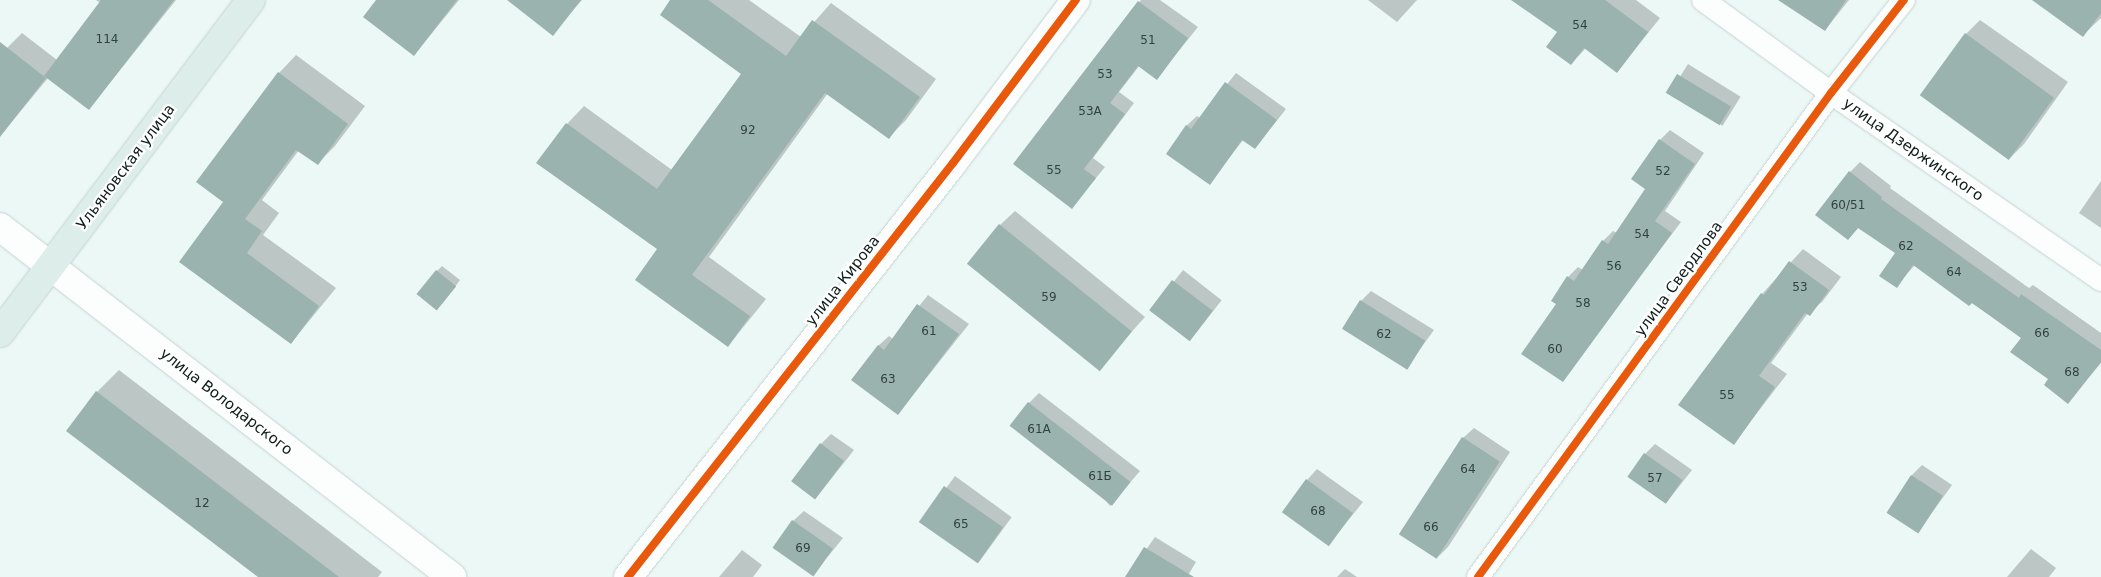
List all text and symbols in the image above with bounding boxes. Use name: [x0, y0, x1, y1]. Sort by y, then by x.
house number: 54: [1572, 19, 1588, 33]
house number: 114: [96, 33, 118, 47]
house number: 51: [1140, 34, 1156, 48]
house number: 53: [1097, 68, 1113, 82]
street label: улица Дзержинского: [1839, 95, 1987, 205]
street label: Ульяновская улица: [73, 101, 179, 233]
house number: 53А: [1078, 105, 1102, 119]
house number: 92: [740, 124, 756, 138]
house number: 55: [1046, 164, 1062, 178]
house number: 52: [1655, 165, 1671, 179]
house number: 60/51: [1831, 199, 1865, 213]
street label: улица Свердлова: [1631, 218, 1727, 340]
house number: 54: [1634, 228, 1650, 242]
street label: улица Кирова: [802, 232, 884, 330]
house number: 62: [1898, 240, 1914, 254]
house number: 56: [1606, 260, 1622, 274]
house number: 64: [1946, 266, 1962, 280]
house number: 53: [1792, 281, 1808, 295]
house number: 59: [1041, 291, 1057, 305]
house number: 58: [1575, 297, 1591, 311]
house number: 61: [921, 325, 937, 339]
house number: 66: [2034, 327, 2050, 341]
house number: 62: [1376, 328, 1392, 342]
house number: 60: [1547, 343, 1563, 357]
street label: улица Володарского: [156, 345, 296, 459]
house number: 68: [2064, 366, 2080, 380]
house number: 63: [880, 373, 896, 387]
house number: 55: [1719, 389, 1735, 403]
house number: 61А: [1027, 423, 1051, 437]
house number: 64: [1460, 463, 1476, 477]
house number: 61Б: [1088, 470, 1112, 484]
house number: 57: [1647, 472, 1663, 486]
house number: 12: [194, 497, 210, 511]
house number: 68: [1310, 505, 1326, 519]
house number: 65: [953, 518, 969, 532]
house number: 66: [1423, 521, 1439, 535]
house number: 69: [795, 542, 811, 556]

